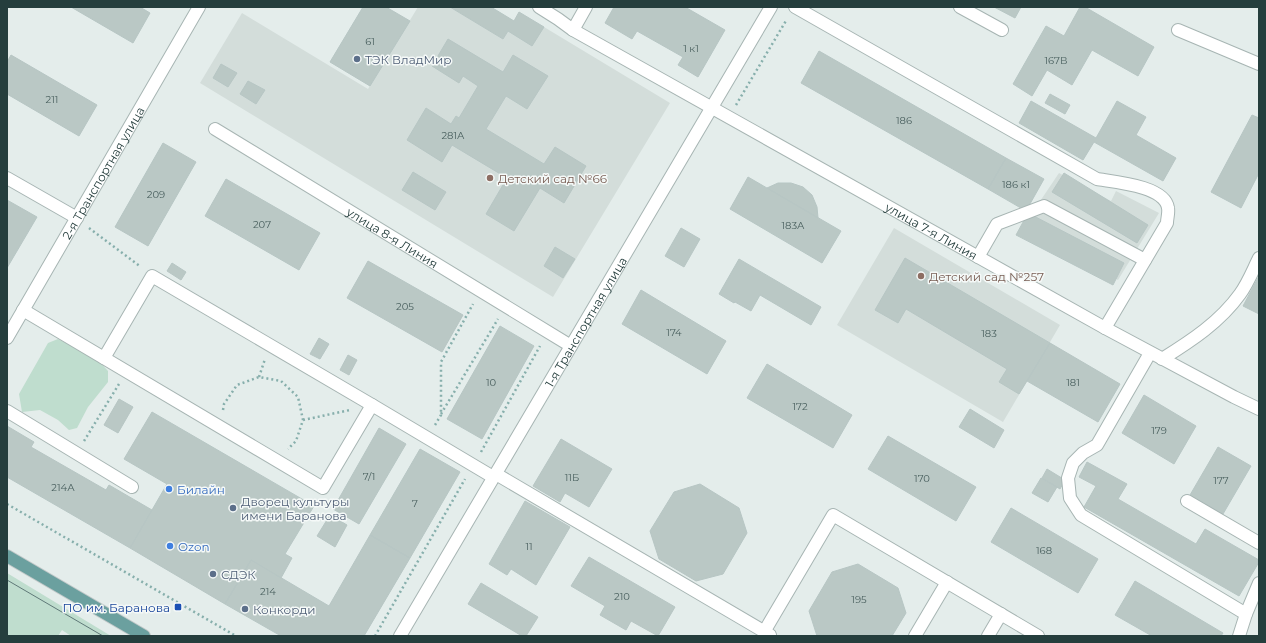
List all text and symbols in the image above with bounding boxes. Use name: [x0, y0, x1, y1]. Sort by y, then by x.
house number: 61: [365, 35, 375, 48]
house number: 1 к1: [683, 42, 699, 55]
place label: ТЭК ВладМир: [365, 52, 452, 67]
marker: ТЭК ВладМир: [352, 54, 362, 64]
house number: 167В: [1044, 54, 1068, 67]
house number: 211: [46, 93, 58, 106]
street label: 2-я Транспортная улица: [58, 104, 147, 242]
house number: 186: [896, 114, 912, 127]
house number: 281А: [441, 129, 465, 142]
place label: Детский сад №66: [498, 171, 607, 186]
marker: Детский сад №66: [485, 173, 495, 183]
house number: 186 к1: [1002, 178, 1030, 191]
house number: 209: [147, 188, 165, 201]
street label: улица 7-я Линия: [882, 199, 980, 263]
street label: улица 8-я Линия: [343, 203, 441, 271]
house number: 207: [253, 218, 271, 231]
house number: 183А: [781, 219, 805, 232]
street label: 1-я Транспортная улица: [541, 254, 630, 389]
place label: Детский сад №257: [929, 269, 1044, 284]
marker: Детский сад №257: [916, 271, 926, 281]
house number: 205: [396, 300, 414, 313]
house number: 174: [666, 326, 682, 339]
house number: 183: [981, 327, 997, 340]
house number: 10: [486, 376, 496, 389]
house number: 181: [1066, 376, 1080, 389]
house number: 172: [792, 400, 808, 413]
house number: 179: [1151, 424, 1167, 437]
house number: 7/1: [363, 470, 375, 483]
house number: 11Б: [565, 471, 579, 484]
house number: 170: [914, 472, 930, 485]
house number: 177: [1213, 474, 1229, 487]
house number: 214А: [51, 481, 75, 494]
place label: Билайн: [177, 482, 225, 497]
marker: Билайн: [164, 484, 174, 494]
place label: Дворец культуры имени Баранова: [241, 494, 349, 523]
house number: 7: [412, 497, 418, 510]
marker: Дворец культуры имени Баранова: [228, 503, 238, 513]
place label: Ozon: [178, 539, 210, 554]
house number: 11: [525, 540, 533, 553]
marker: Ozon: [165, 541, 175, 551]
house number: 168: [1036, 544, 1052, 557]
place label: СДЭК: [221, 567, 256, 582]
marker: СДЭК: [208, 569, 218, 579]
house number: 214: [260, 585, 276, 598]
house number: 210: [614, 590, 630, 603]
house number: 195: [851, 593, 867, 606]
place label: ПО им. Баранова: [62, 600, 170, 615]
marker: ПО им. Баранова: [173, 602, 183, 612]
place label: Конкорди: [253, 602, 315, 617]
marker: Конкорди: [240, 604, 250, 614]

